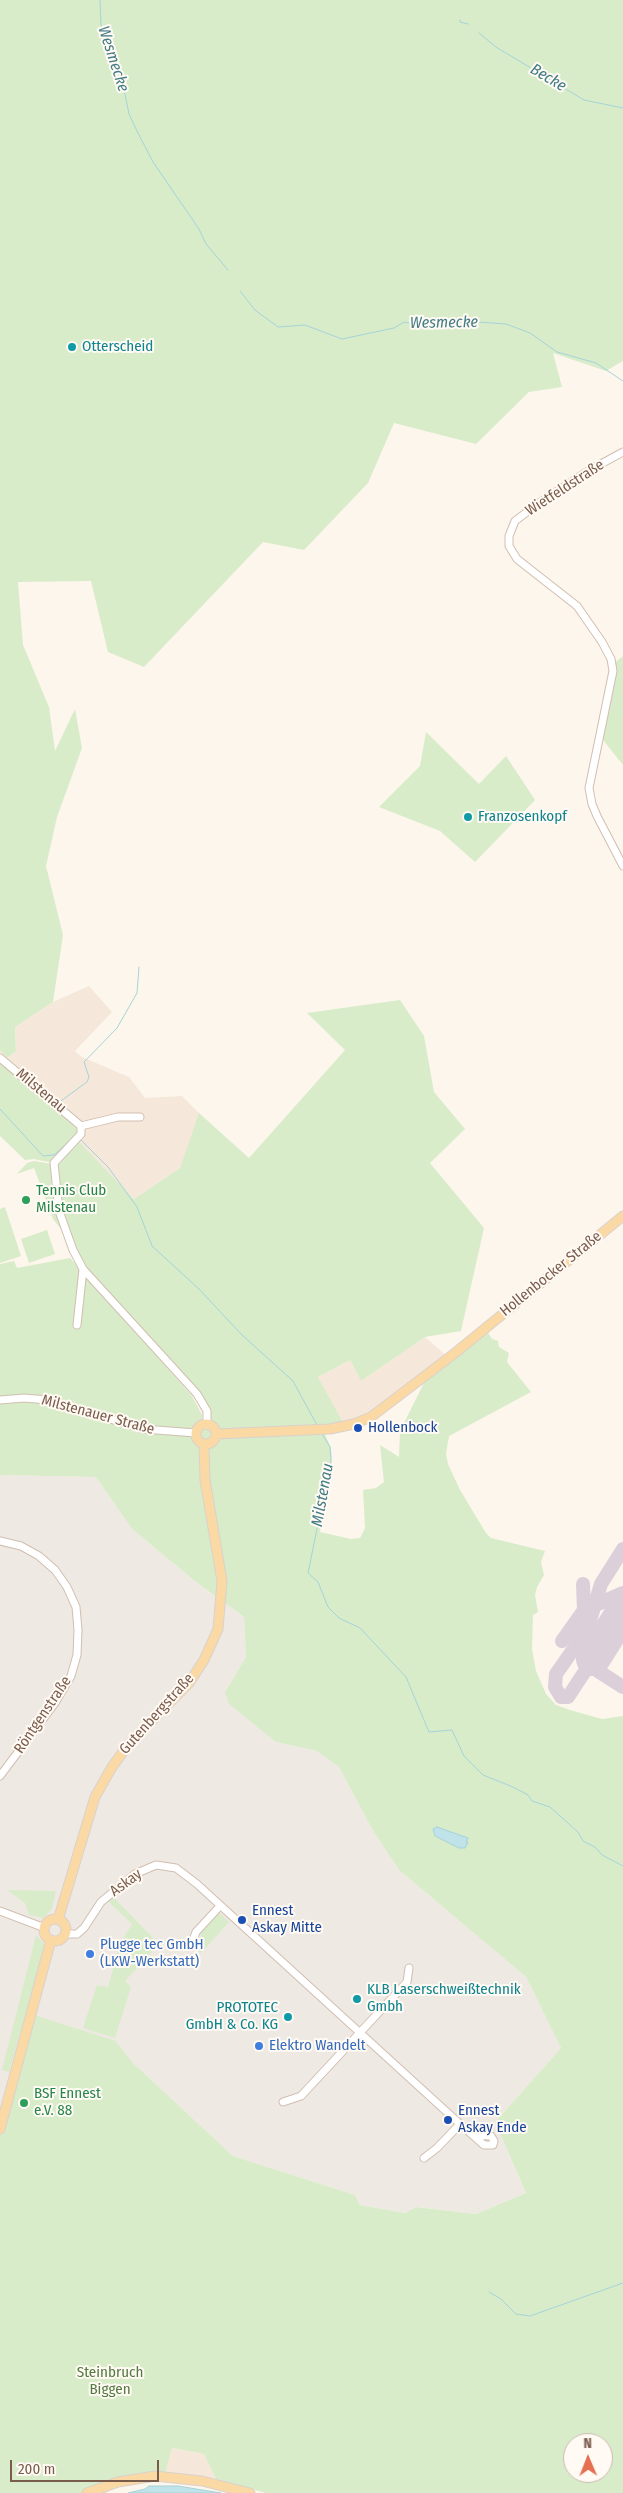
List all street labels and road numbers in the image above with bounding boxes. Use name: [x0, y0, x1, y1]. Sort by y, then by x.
street label: Wietfeldstraße: [522, 456, 608, 520]
street label: Milstenau: [12, 1065, 70, 1117]
street label: Hollenbocker Straße: [497, 1228, 605, 1320]
street label: Milstenauer Straße: [40, 1391, 156, 1439]
street label: Gutenbergstraße: [116, 1670, 198, 1758]
street label: Röntgenstraße: [11, 1673, 75, 1757]
street label: Askay: [107, 1865, 145, 1901]

